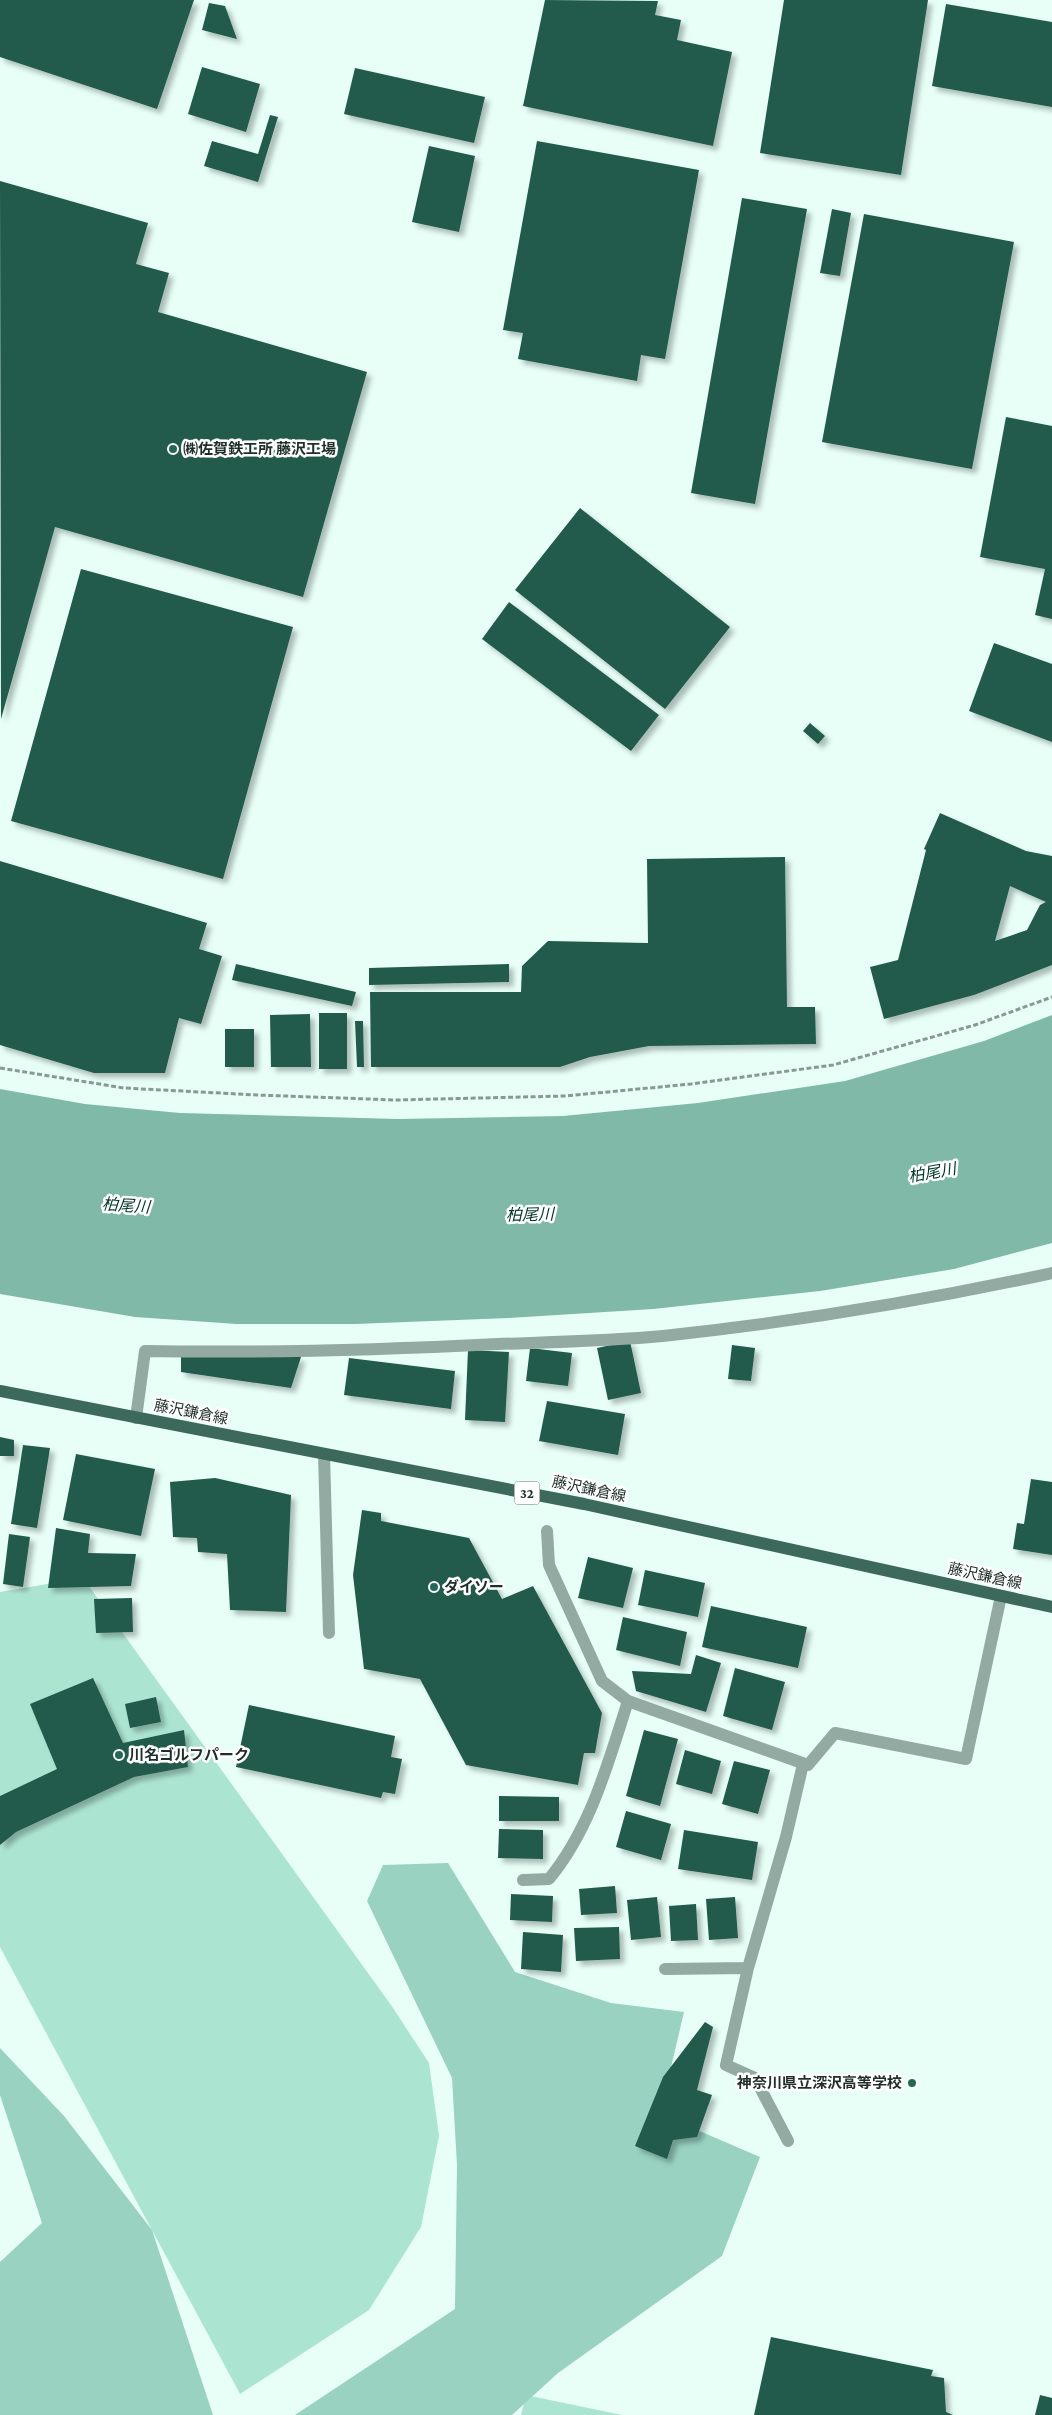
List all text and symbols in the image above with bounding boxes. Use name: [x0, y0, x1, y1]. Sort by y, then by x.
place label: ㈱佐賀鉄工所 藤沢工場: [183, 440, 336, 457]
marker: ㈱佐賀鉄工所 藤沢工場: [167, 443, 179, 455]
water label: 柏尾川: [907, 1160, 959, 1185]
water label: 柏尾川: [101, 1195, 152, 1216]
water label: 柏尾川: [506, 1206, 556, 1223]
street label: 藤沢鎌倉線: [153, 1396, 230, 1427]
street label: 藤沢鎌倉線: [551, 1472, 628, 1505]
road number: 32: [514, 1482, 540, 1505]
street label: 藤沢鎌倉線: [947, 1559, 1024, 1592]
place label: ダイソー: [444, 1579, 504, 1595]
marker: ダイソー: [428, 1581, 440, 1593]
place label: 川名ゴルフパーク: [129, 1747, 249, 1763]
marker: 川名ゴルフパーク: [113, 1749, 125, 1761]
place label: 神奈川県立深沢高等学校: [736, 2074, 902, 2091]
marker: 神奈川県立深沢高等学校: [906, 2077, 918, 2089]

